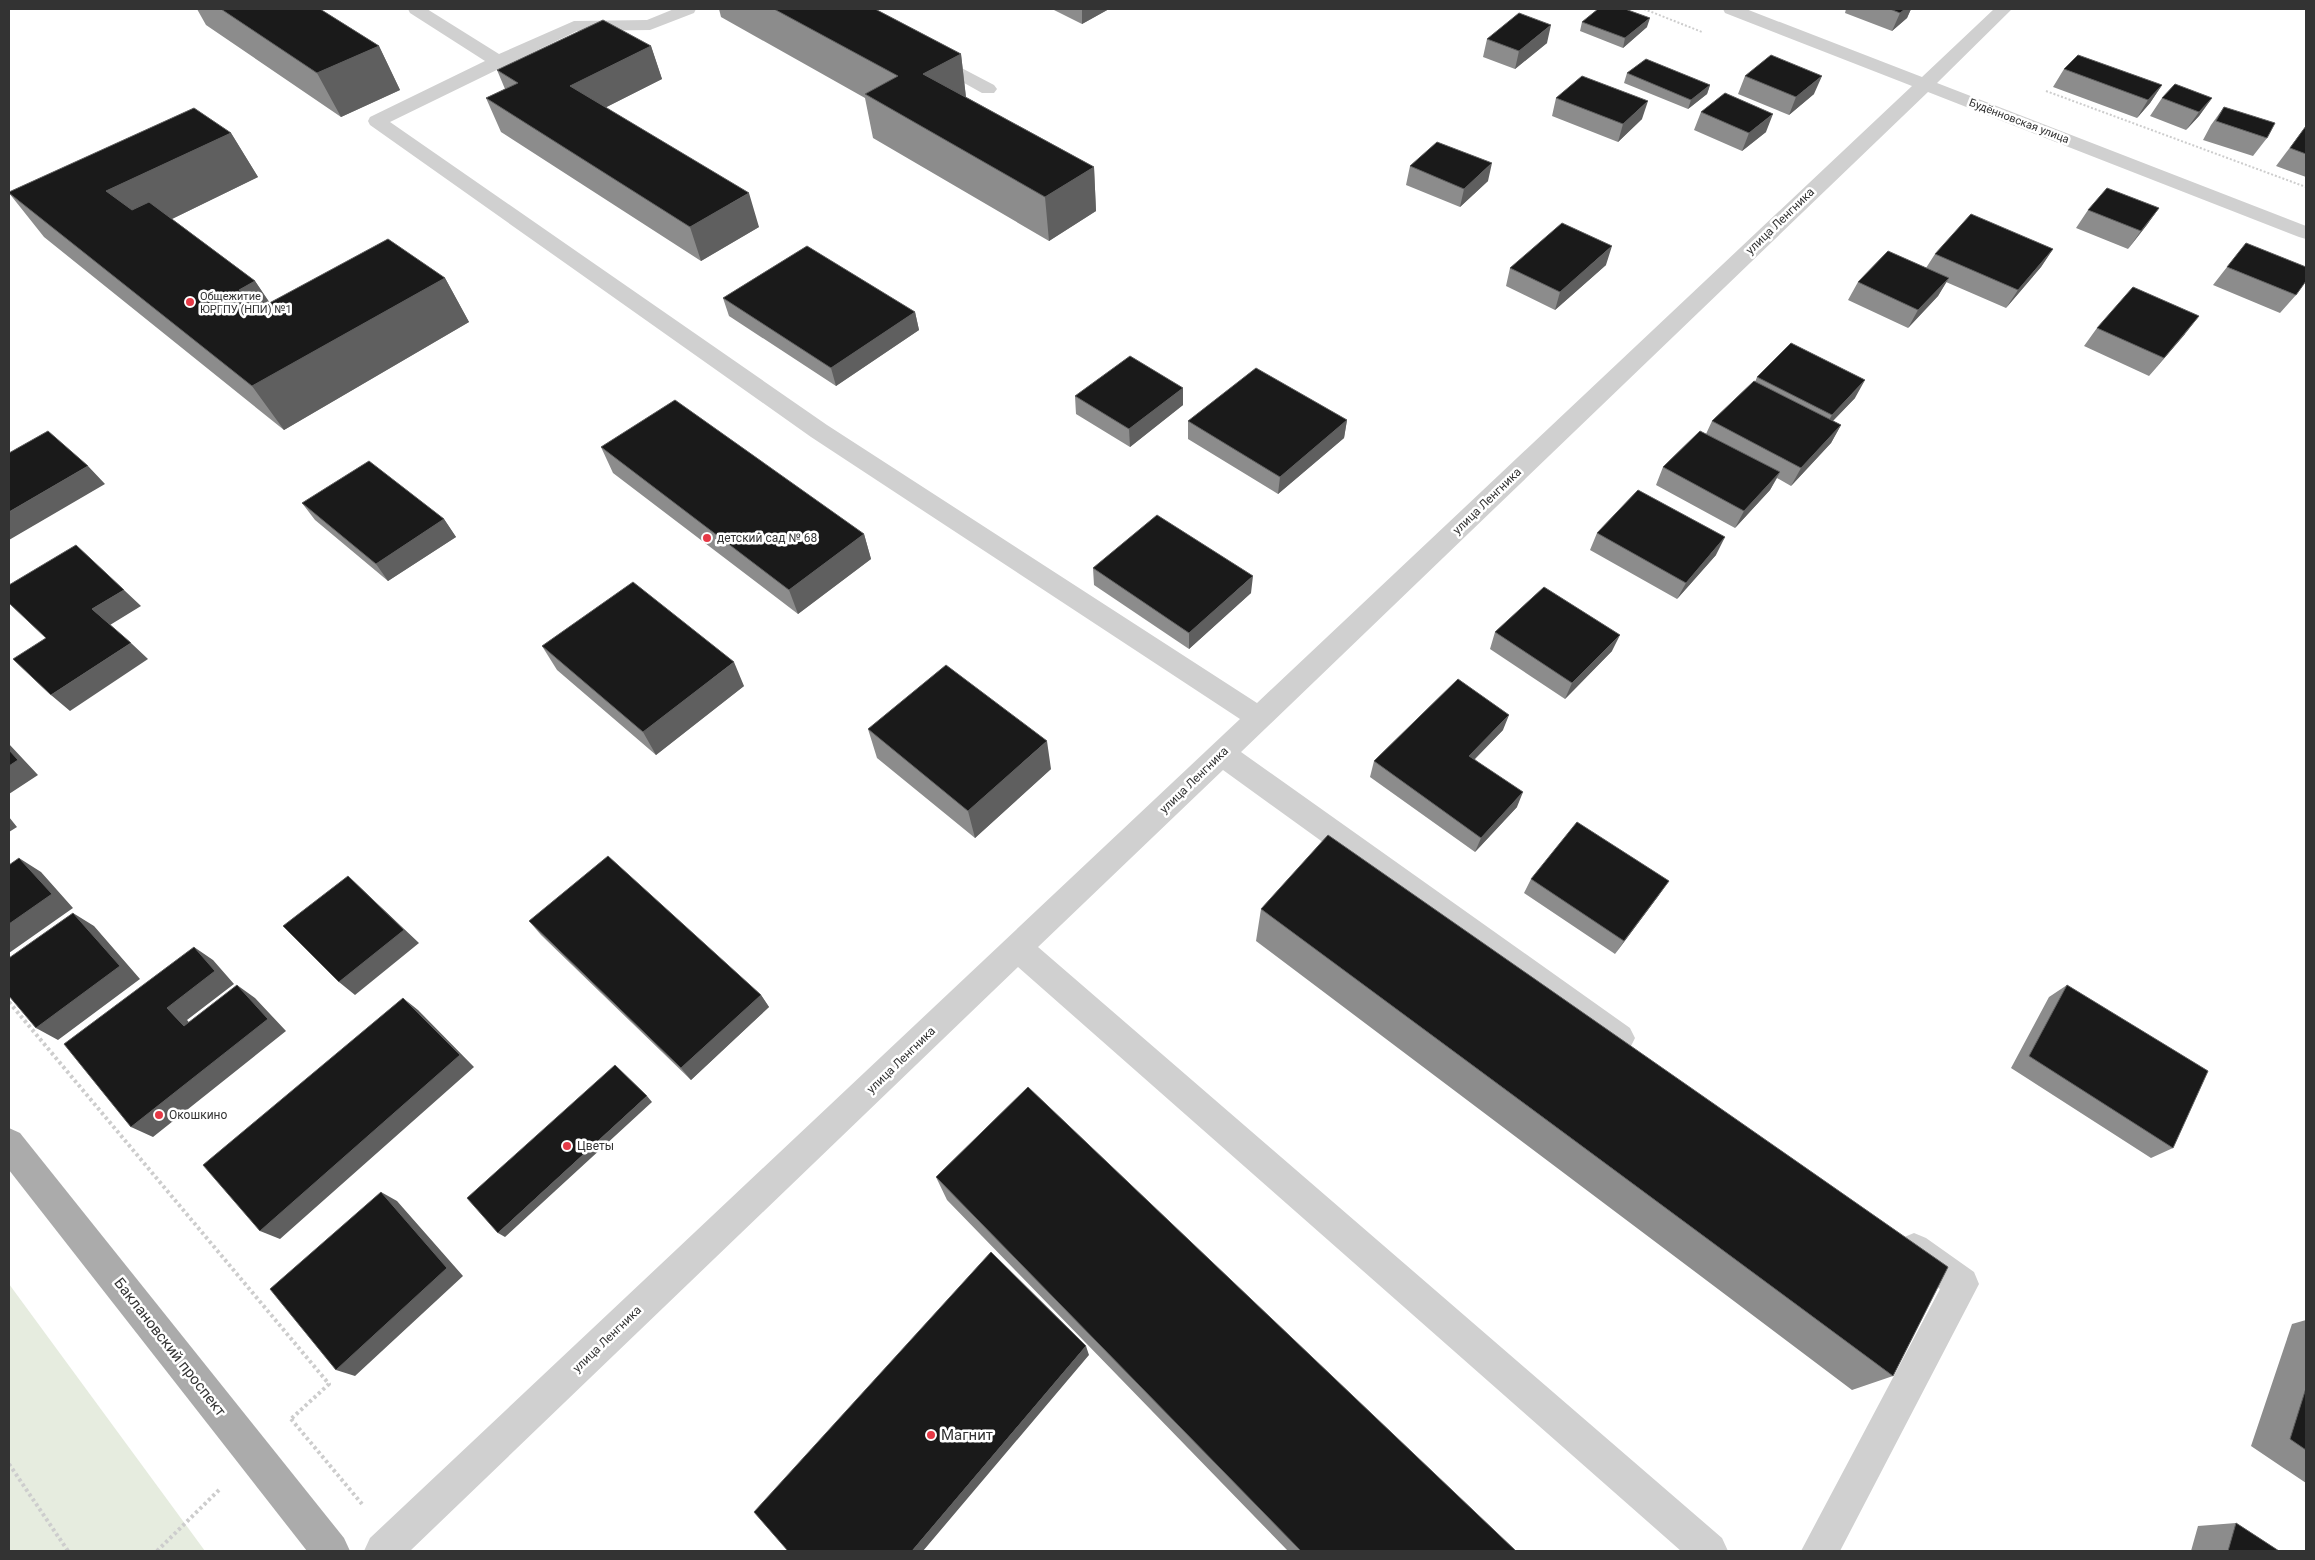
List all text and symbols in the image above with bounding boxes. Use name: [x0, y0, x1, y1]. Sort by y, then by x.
street label: Будённовская улица: [1967, 96, 2071, 146]
street label: улица Ленгника: [1743, 185, 1817, 257]
place label: Общежитие ЮРГПУ (НПИ) №1: [200, 290, 292, 316]
marker: Общежитие ЮРГПУ (НПИ) №1: [184, 296, 196, 308]
street label: улица Ленгника: [1450, 465, 1524, 537]
place label: детский сад № 68: [717, 531, 818, 545]
marker: детский сад № 68: [701, 532, 713, 544]
street label: улица Ленгника: [1157, 744, 1231, 816]
street label: улица Ленгника: [864, 1024, 938, 1096]
place label: Окошкино: [169, 1108, 228, 1122]
marker: Окошкино: [153, 1109, 165, 1121]
place label: Цветы: [577, 1139, 614, 1153]
marker: Цветы: [561, 1140, 573, 1152]
street label: Баклановский проспект: [110, 1274, 230, 1420]
street label: улица Ленгника: [570, 1303, 644, 1375]
place label: Магнит: [941, 1426, 993, 1444]
marker: Магнит: [925, 1429, 937, 1441]

